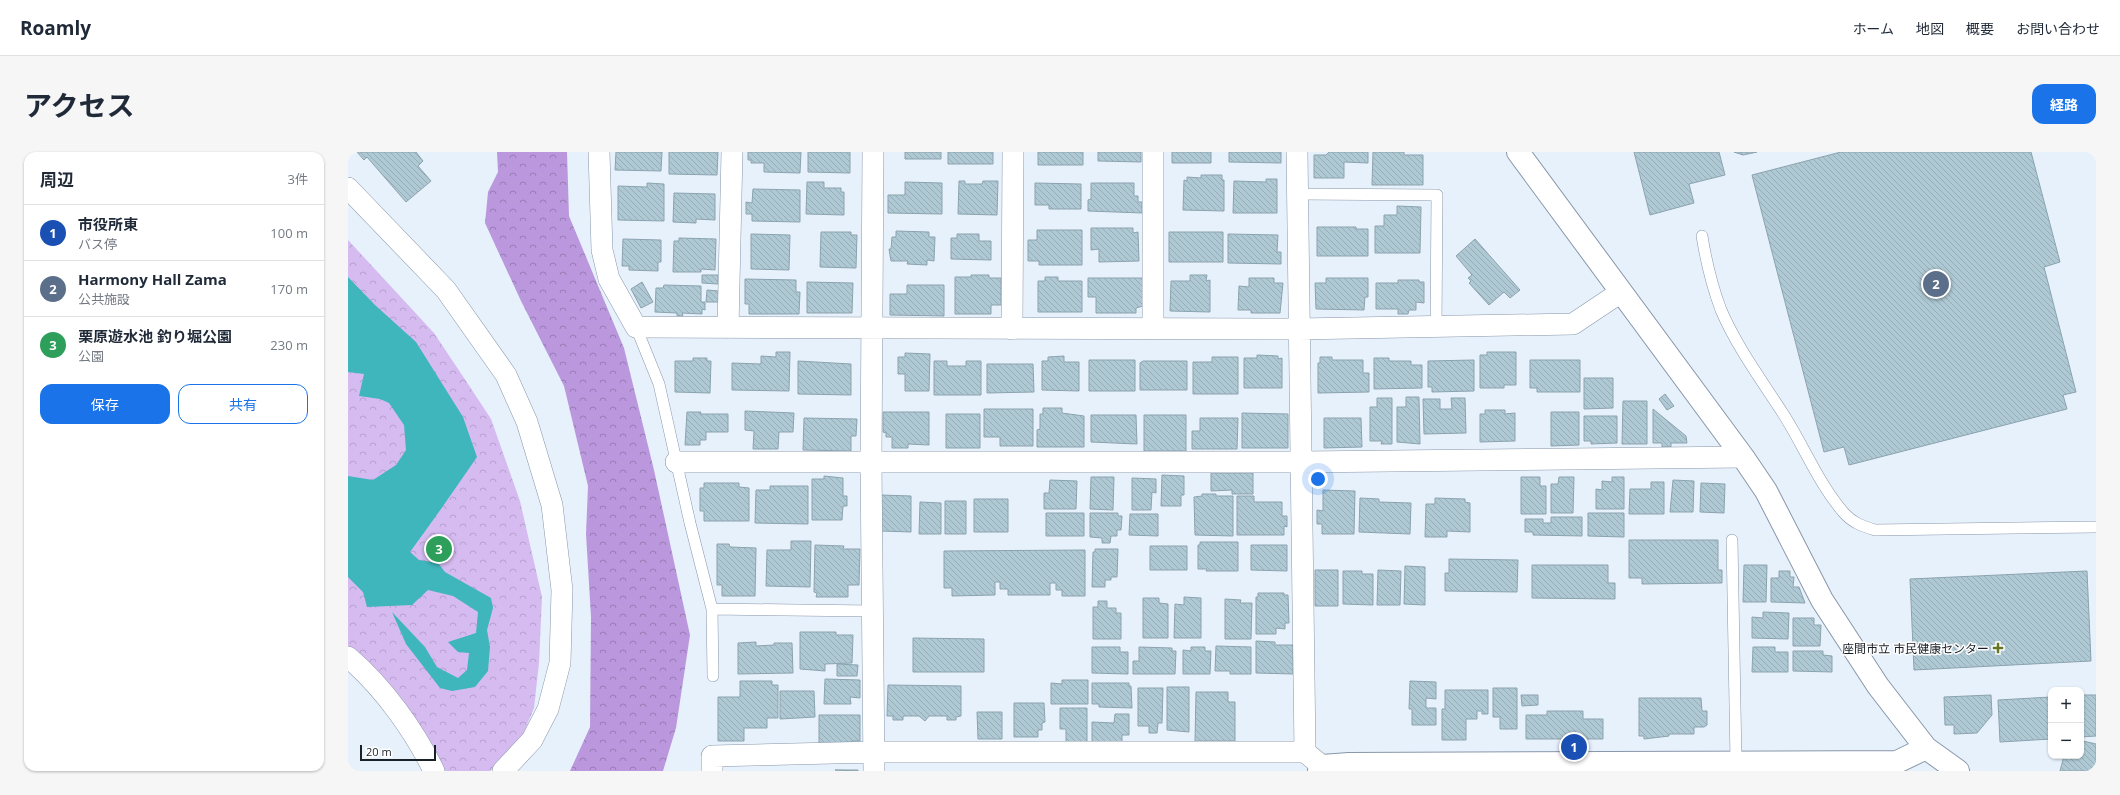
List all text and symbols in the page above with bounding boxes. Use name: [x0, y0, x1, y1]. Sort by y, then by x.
text: Roamly: [20, 15, 91, 41]
text: ホーム: [1852, 19, 1894, 38]
text: 地図: [1916, 19, 1944, 38]
text: 概要: [1966, 19, 1994, 38]
text: お問い合わせ: [2016, 19, 2100, 38]
button: 経路: [2032, 84, 2096, 124]
text: アクセス: [24, 86, 135, 124]
text: 周辺: [40, 168, 74, 191]
text: 3件: [288, 170, 308, 188]
text: 市役所東: [78, 214, 138, 234]
text: 1: [49, 224, 57, 242]
text: 100 m: [270, 224, 308, 242]
text: バス停: [78, 235, 117, 253]
text: Harmony Hall Zama: [78, 269, 227, 289]
pin: 2: [1923, 269, 1949, 299]
text: 2: [49, 280, 57, 298]
text: 170 m: [270, 280, 308, 298]
text: 公共施設: [78, 290, 130, 308]
text: 栗原遊水池 釣り堀公園: [78, 326, 232, 346]
text: 3: [49, 336, 57, 354]
text: 230 m: [270, 336, 308, 354]
text: 公園: [78, 347, 104, 365]
button: 保存: [40, 384, 170, 424]
button: 共有: [178, 384, 308, 424]
your location: [1308, 469, 1328, 489]
pin: 3: [426, 534, 452, 564]
place label: 座間市立 市民健康センター: [1842, 640, 1989, 657]
marker: 座間市立 市民健康センター: [1992, 642, 2004, 654]
map controls: [2048, 687, 2084, 759]
button: +: [2048, 687, 2084, 723]
button: −: [2048, 723, 2084, 759]
pin: 1: [1561, 732, 1587, 762]
scale bar: [360, 743, 436, 762]
text: 20 m: [366, 744, 392, 759]

